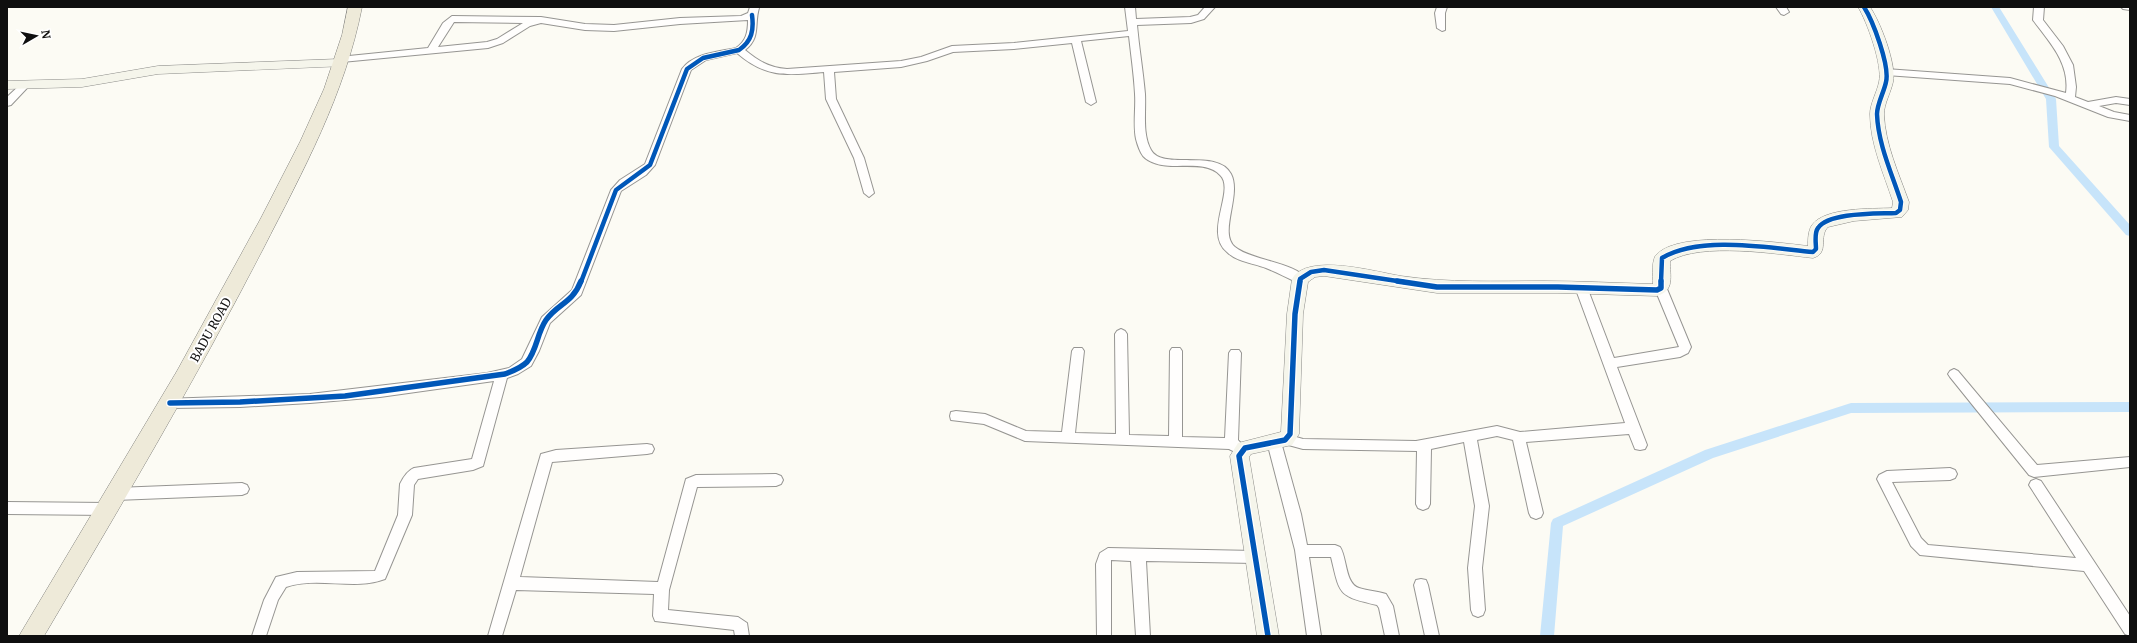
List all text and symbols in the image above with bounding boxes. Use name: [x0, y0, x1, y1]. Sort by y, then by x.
north arrow: [16, 16, 56, 56]
text: N: [38, 29, 54, 40]
street label: BADU ROAD: [187, 295, 234, 365]

